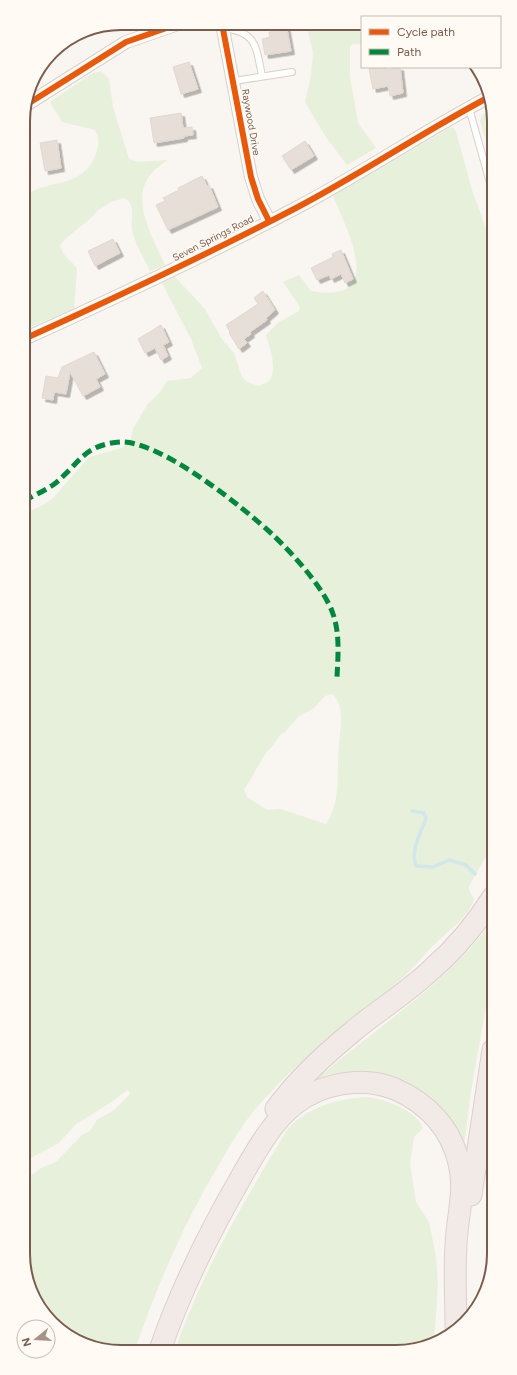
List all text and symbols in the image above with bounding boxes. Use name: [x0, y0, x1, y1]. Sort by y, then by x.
legend: [361, 16, 501, 68]
text: Cycle path: [397, 25, 455, 39]
text: Path: [397, 45, 421, 59]
street label: Raywood Drive: [239, 88, 263, 157]
street label: Seven Springs Road: [170, 212, 256, 264]
north arrow: [16, 1319, 56, 1359]
text: N: [19, 1336, 34, 1348]

